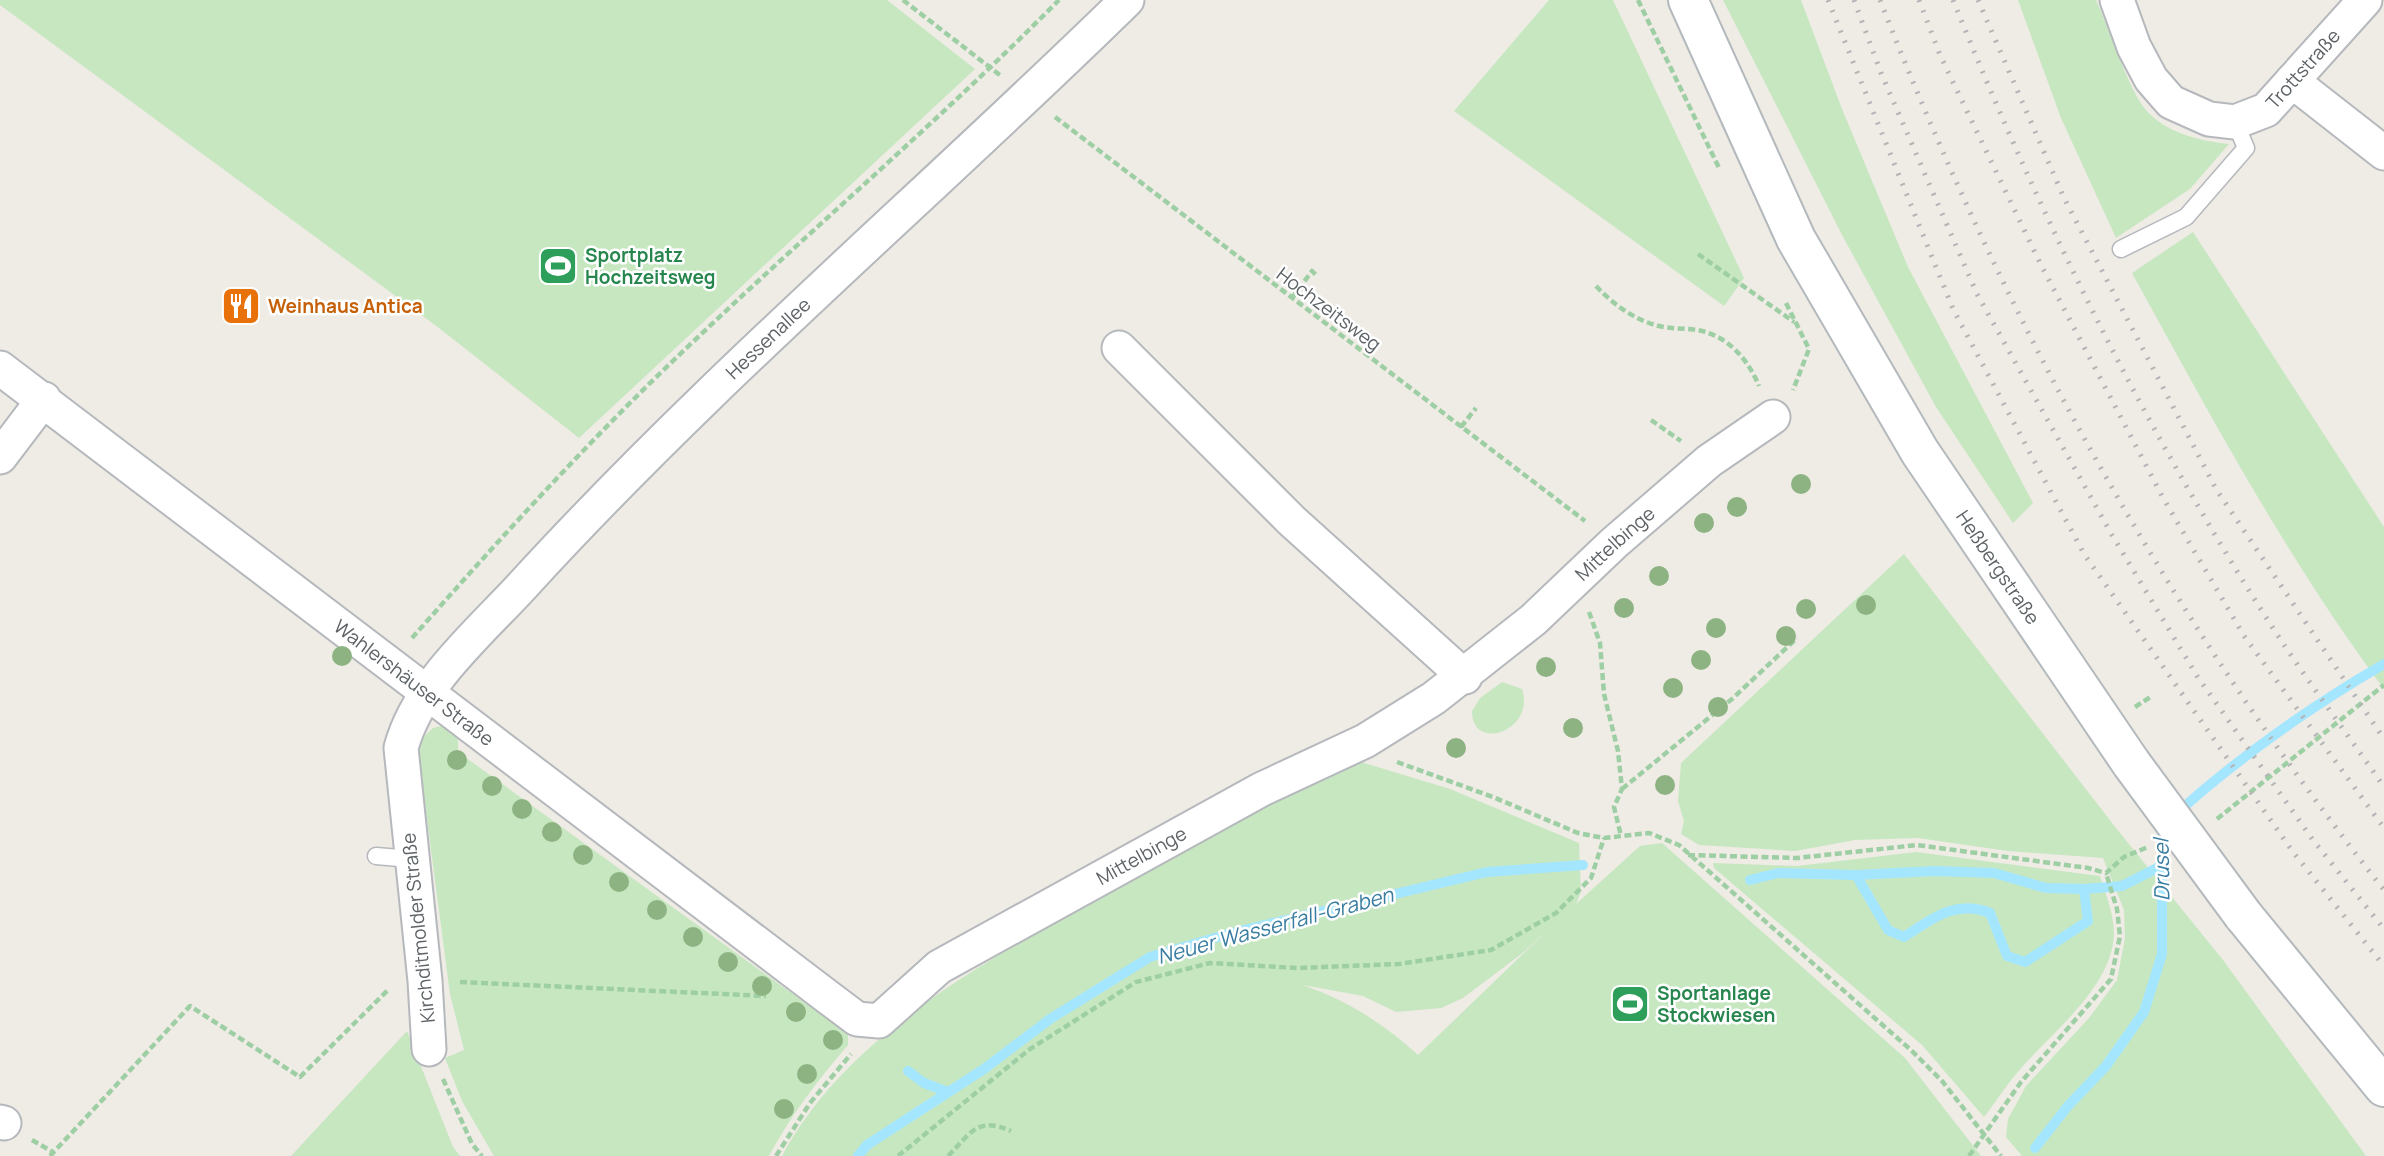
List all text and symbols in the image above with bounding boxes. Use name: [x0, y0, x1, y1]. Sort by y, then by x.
street label: Trottstraße: [2260, 23, 2346, 115]
place label: Sportplatz Hochzeitsweg: [585, 242, 716, 290]
sports icon: Sportplatz Hochzeitsweg: [537, 245, 579, 287]
street label: Hochzeitsweg: [1271, 261, 1387, 357]
restaurant icon: Weinhaus Antica: [220, 285, 262, 327]
street label: Hessenallee: [720, 292, 816, 385]
place label: Weinhaus Antica: [268, 293, 423, 319]
street label: Mittelbinge: [1569, 500, 1660, 586]
street label: Heßbergstraße: [1950, 505, 2046, 629]
street label: Wahlershäuser Straße: [329, 613, 499, 752]
street label: Mittelbinge: [1091, 820, 1191, 891]
street label: Kirchditmolder Straße: [395, 832, 441, 1024]
water label: Drusel: [2146, 835, 2176, 901]
water label: Neuer Wasserfall-Graben: [1154, 880, 1398, 970]
place label: Sportanlage Stockwiesen: [1657, 980, 1775, 1028]
sports icon: Sportanlage Stockwiesen: [1609, 983, 1651, 1025]

